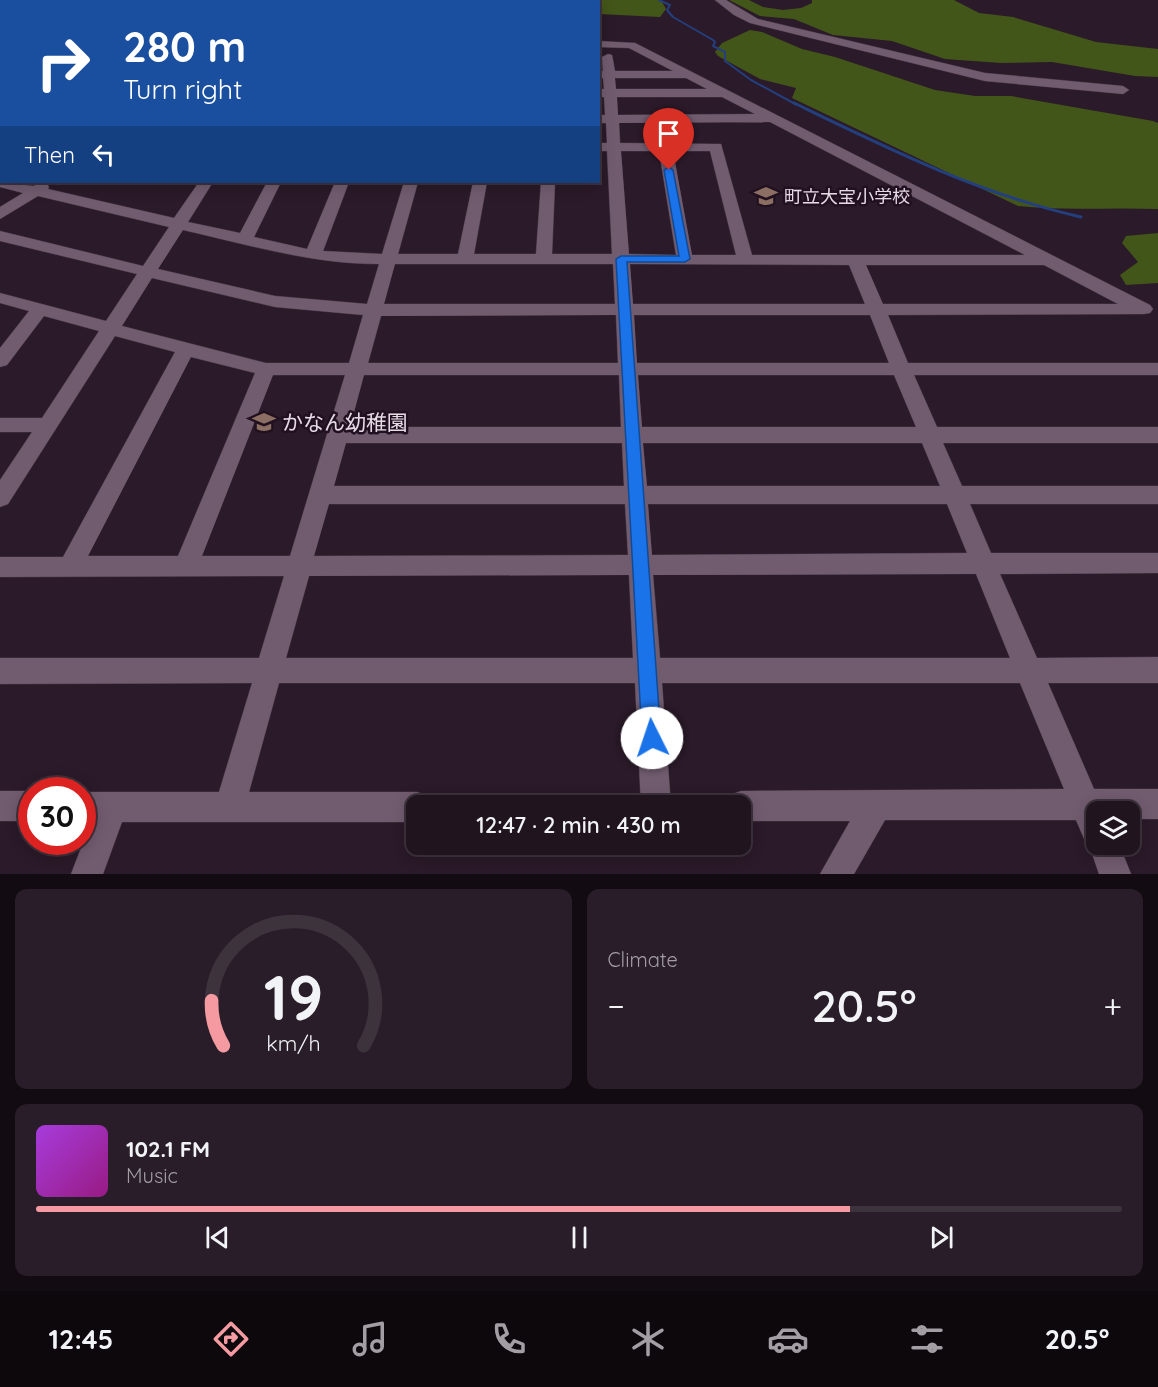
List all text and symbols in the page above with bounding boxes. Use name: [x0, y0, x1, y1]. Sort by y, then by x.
text: 280 m: [123, 20, 246, 73]
icon: right: [24, 24, 102, 102]
text: Turn right: [123, 72, 242, 106]
pin: [643, 108, 694, 170]
icon: arrive: [652, 117, 685, 150]
icon: left: [87, 138, 120, 171]
text: Then: [24, 141, 75, 169]
school or university icon: 町立大宝小学校: [753, 183, 779, 209]
place label: 町立大宝小学校: [784, 185, 910, 208]
school or university icon: かなん幼稚園: [251, 409, 277, 435]
place label: かなん幼稚園: [282, 409, 408, 435]
position arrow: [620, 706, 684, 770]
speed limit sign: 30: [18, 777, 96, 855]
map controls: [1086, 801, 1140, 855]
button: layers: [1086, 801, 1140, 855]
text: 12:47 · 2 min · 430 m: [476, 811, 681, 839]
text: Climate: [608, 947, 678, 972]
text: 19: [263, 958, 323, 1036]
text: 20.5°: [811, 977, 917, 1033]
text: −: [608, 985, 625, 1026]
text: +: [1103, 985, 1122, 1026]
text: km/h: [266, 1030, 320, 1056]
text: 102.1 FM: [126, 1135, 210, 1163]
text: Music: [126, 1163, 178, 1188]
icon: previous: [201, 1221, 234, 1254]
icon: pause: [563, 1221, 596, 1254]
icon: next: [925, 1221, 958, 1254]
icon: directions: [210, 1318, 252, 1360]
icon: music: [349, 1318, 391, 1360]
icon: phone: [488, 1318, 530, 1360]
icon: climate: [627, 1318, 669, 1360]
icon: car: [767, 1318, 809, 1360]
icon: filters: [906, 1318, 948, 1360]
text: 12:45: [49, 1322, 113, 1356]
text: 20.5°: [1045, 1322, 1109, 1356]

